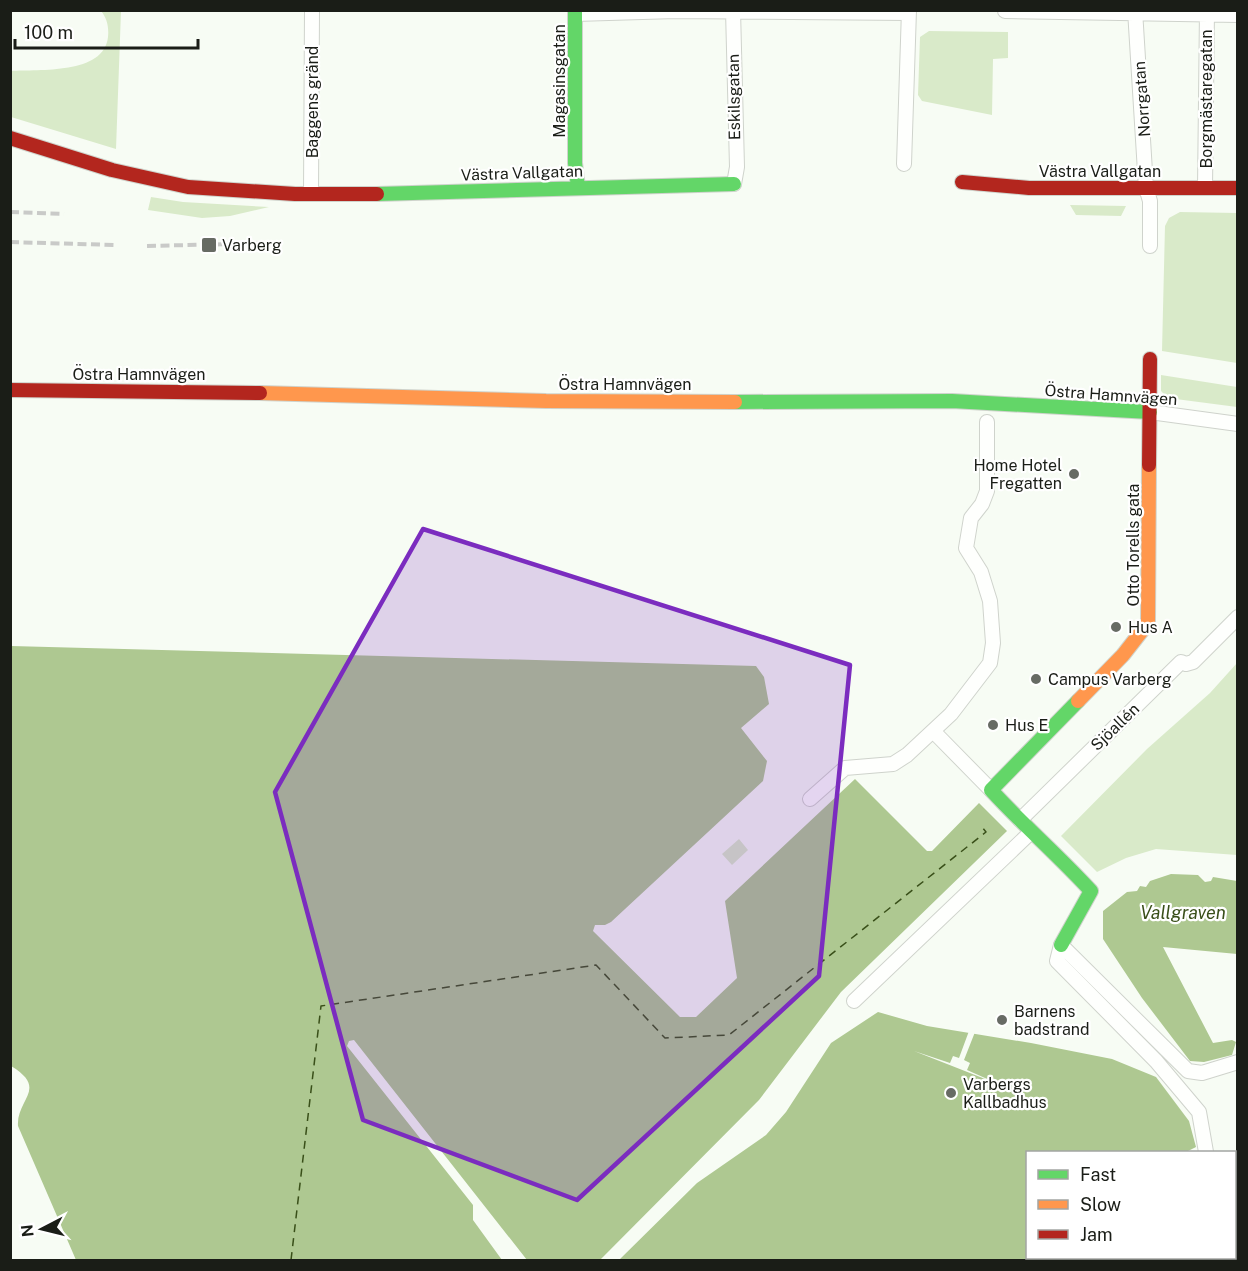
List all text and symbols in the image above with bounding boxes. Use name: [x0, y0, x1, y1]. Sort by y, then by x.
scale bar: [15, 12, 198, 50]
text: 100 m: [24, 22, 73, 43]
street label: Magasinsgatan: [550, 24, 569, 138]
street label: Borgmästaregatan: [1197, 30, 1216, 168]
street label: Baggens gränd: [303, 46, 322, 158]
street label: Eskilsgatan: [724, 54, 744, 140]
street label: Norrgatan: [1130, 61, 1154, 137]
street label: Västra Vallgatan: [461, 161, 583, 185]
street label: Västra Vallgatan: [1039, 162, 1161, 181]
marker: Varberg: [200, 236, 218, 254]
place label: Varberg: [222, 236, 282, 255]
street label: Östra Hamnvägen: [72, 364, 206, 384]
street label: Östra Hamnvägen: [558, 374, 692, 394]
street label: Östra Hamnvägen: [1044, 380, 1178, 409]
place label: Home Hotel Fregatten: [973, 456, 1062, 493]
marker: Home Hotel Fregatten: [1067, 467, 1081, 481]
street label: Otto Torells gata: [1124, 484, 1143, 606]
place label: Hus A: [1128, 618, 1173, 637]
marker: Hus A: [1109, 620, 1123, 634]
place label: Campus Varberg: [1048, 670, 1172, 689]
marker: Campus Varberg: [1029, 672, 1043, 686]
street label: Sjöallén: [1087, 699, 1143, 755]
place label: Hus E: [1005, 716, 1048, 735]
marker: Hus E: [986, 718, 1000, 732]
water label: Vallgraven: [1140, 902, 1226, 923]
place label: Barnens badstrand: [1014, 1002, 1090, 1039]
marker: Barnens badstrand: [995, 1013, 1009, 1027]
place label: Varbergs Kallbadhus: [963, 1075, 1047, 1112]
marker: Varbergs Kallbadhus: [944, 1086, 958, 1100]
legend: [1026, 1151, 1236, 1259]
text: Fast: [1080, 1164, 1116, 1185]
text: Slow: [1080, 1194, 1121, 1215]
north arrow: [12, 1199, 72, 1259]
text: N: [17, 1223, 38, 1238]
text: Jam: [1080, 1224, 1113, 1245]

